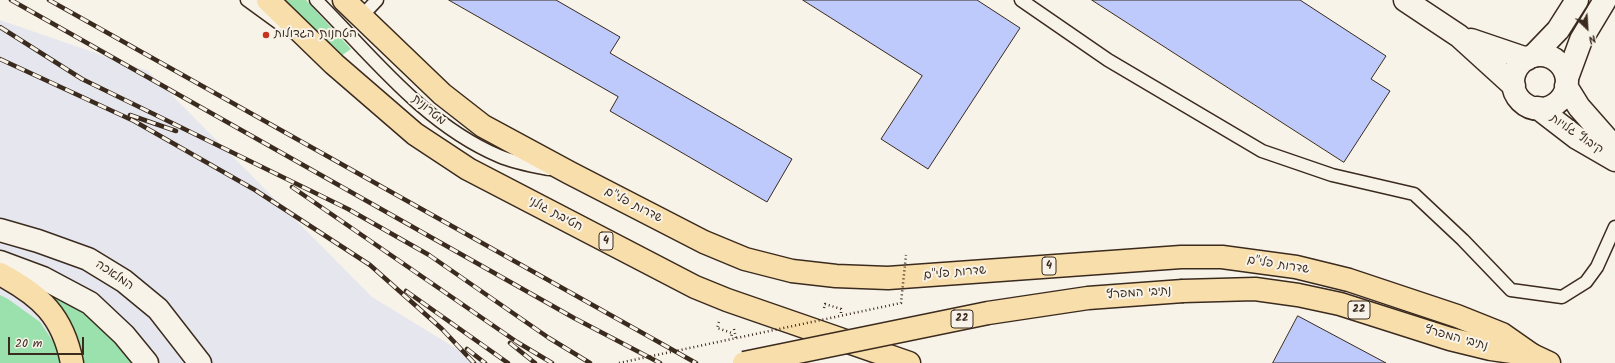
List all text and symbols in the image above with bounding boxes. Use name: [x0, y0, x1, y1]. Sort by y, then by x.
north arrow: [1567, 8, 1607, 48]
place label: הטחנות הגדולות: [274, 28, 357, 42]
text: N: [1585, 29, 1599, 48]
marker: הטחנות הגדולות: [261, 30, 271, 40]
street label: מטרונית: [408, 93, 448, 129]
street label: קיבוץ גלויות: [1547, 112, 1605, 158]
street label: שדרות פלי"ם: [602, 185, 664, 227]
street label: חטיבת גולני: [525, 195, 585, 235]
road number: 4: [599, 232, 613, 250]
street label: שדרות פלי"ם: [1246, 254, 1310, 278]
road number: 4: [1042, 257, 1056, 275]
street label: המלאכה: [92, 258, 136, 294]
street label: שדרות פלי"ם: [923, 264, 987, 284]
street label: נתיבי המפרץ: [1106, 285, 1172, 303]
road number: 22: [1348, 301, 1370, 319]
road number: 22: [951, 310, 973, 328]
street label: נתיבי המפרץ: [1423, 324, 1489, 354]
scale bar: [10, 329, 86, 355]
text: 20 m: [15, 334, 42, 353]

